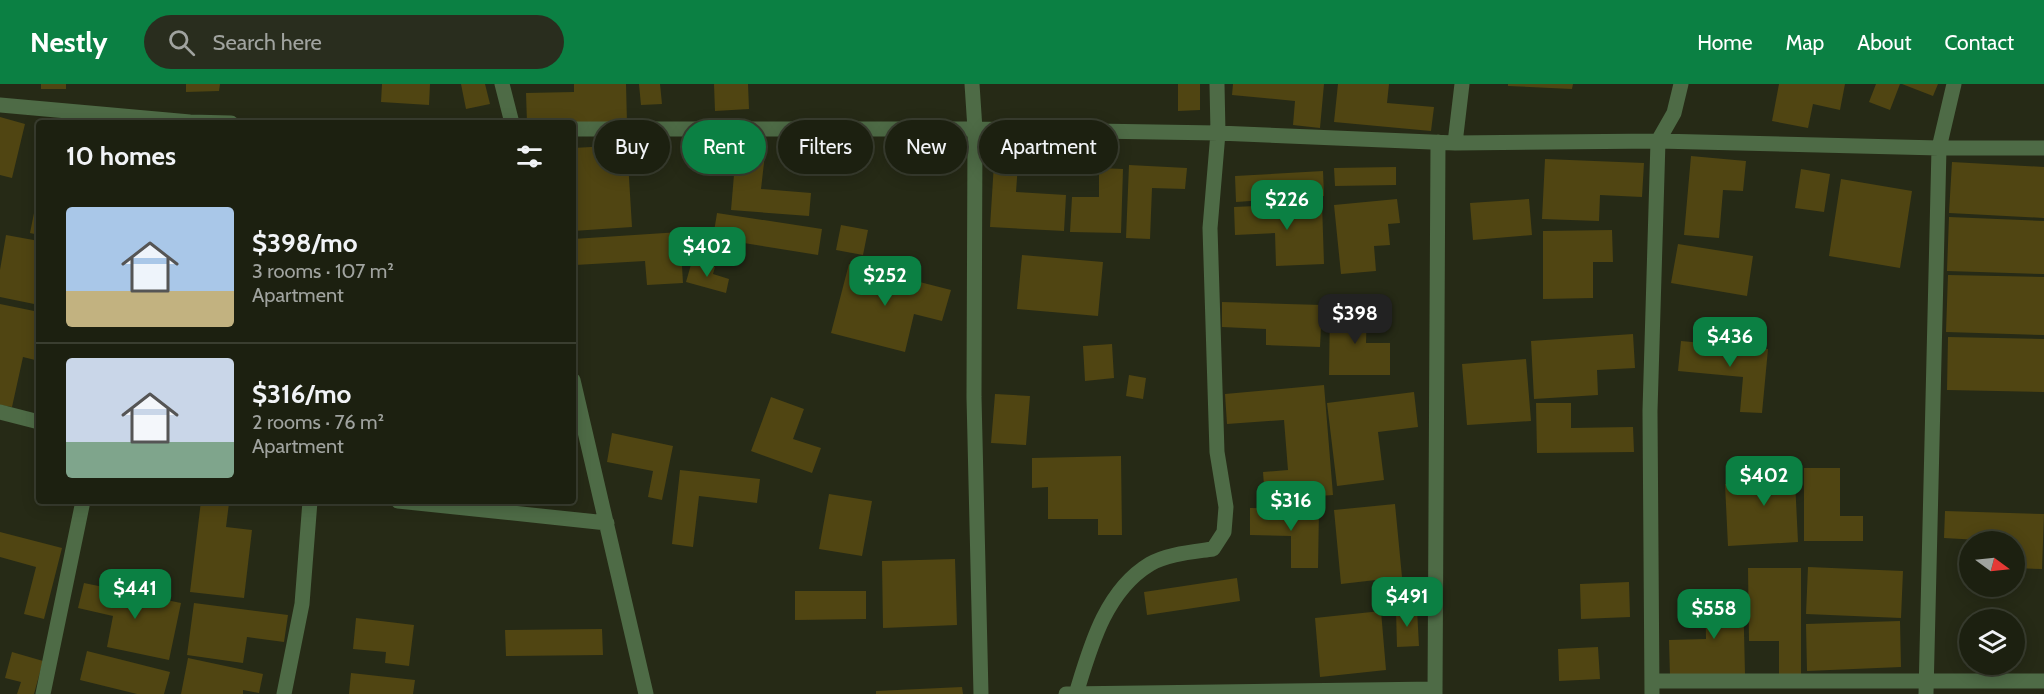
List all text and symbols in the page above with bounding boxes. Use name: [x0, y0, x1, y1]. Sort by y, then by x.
search box: [144, 15, 564, 69]
text: Nestly: [30, 25, 108, 59]
icon: search: [165, 26, 198, 59]
text: Search here: [213, 29, 322, 56]
text: Home: [1697, 30, 1753, 55]
text: Map: [1786, 30, 1824, 55]
text: About: [1857, 30, 1911, 55]
text: Contact: [1944, 30, 2014, 55]
chip: Buy: [594, 120, 670, 174]
chip: Rent: [682, 120, 766, 174]
chip: Filters: [778, 120, 873, 174]
chip: New: [885, 120, 967, 174]
chip: Apartment: [979, 120, 1118, 174]
text: 10 homes: [66, 140, 176, 172]
icon: filters: [513, 140, 546, 173]
pin: $226: [1251, 180, 1323, 231]
text: $226: [1265, 187, 1309, 211]
text: $398/mo: [252, 227, 357, 259]
pin: $402: [671, 227, 743, 278]
icon: home: [114, 231, 186, 303]
text: $402: [683, 234, 731, 258]
pin: $252: [849, 256, 921, 307]
text: 3 rooms · 107 m²: [252, 259, 394, 283]
text: $252: [863, 263, 907, 287]
text: Apartment: [252, 283, 344, 307]
pin: $398: [1319, 294, 1391, 345]
text: $398: [1332, 301, 1378, 325]
pin: $436: [1694, 317, 1766, 368]
text: $436: [1707, 324, 1753, 348]
text: $316/mo: [252, 378, 351, 410]
icon: home: [114, 382, 186, 454]
text: 2 rooms · 76 m²: [252, 410, 384, 434]
text: Apartment: [252, 434, 344, 458]
pin: $402: [1728, 456, 1800, 507]
text: $402: [1740, 463, 1788, 487]
pin: $316: [1255, 481, 1327, 532]
text: $316: [1271, 488, 1312, 512]
north arrow: [1959, 531, 2025, 597]
map controls: [1959, 531, 2025, 675]
pin: $441: [99, 569, 171, 620]
text: $441: [113, 576, 157, 600]
pin: $491: [1371, 577, 1443, 628]
text: $491: [1386, 584, 1428, 608]
pin: $558: [1678, 589, 1750, 640]
text: $558: [1691, 596, 1737, 620]
button: layers: [1959, 609, 2025, 675]

